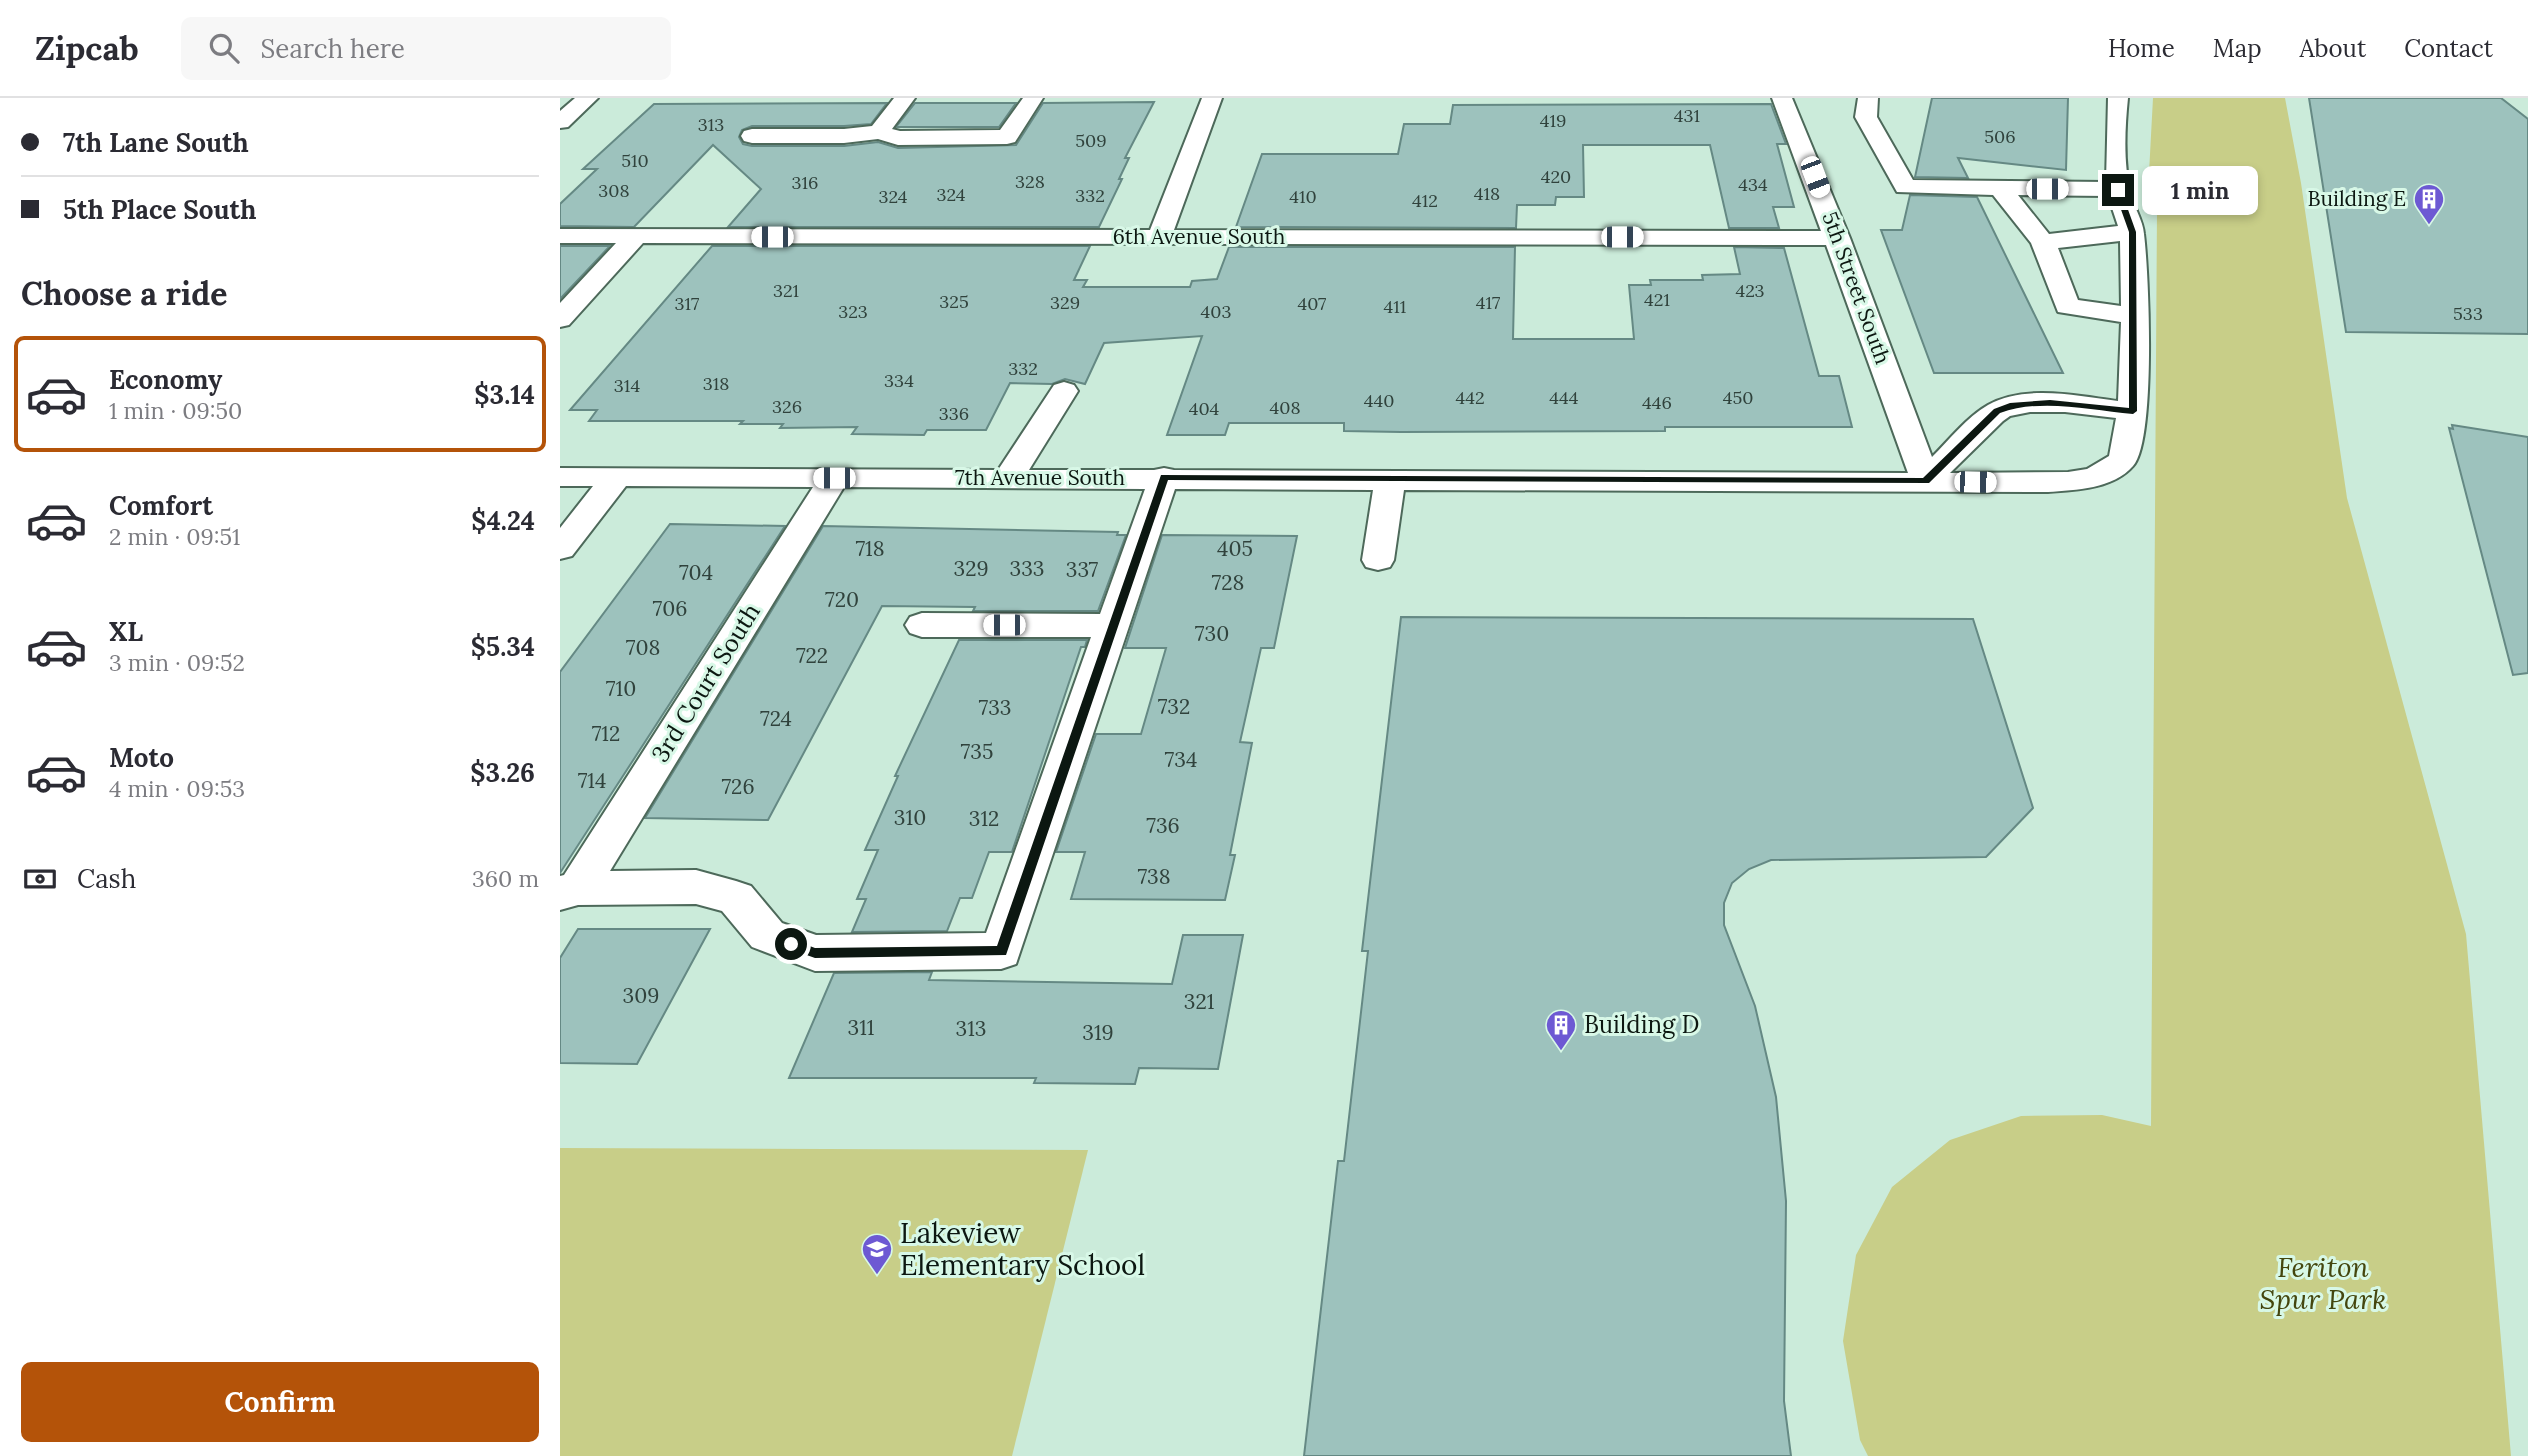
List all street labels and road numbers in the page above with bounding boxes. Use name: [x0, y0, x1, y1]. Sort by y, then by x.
street label: 5th Street South: [1816, 208, 1897, 368]
street label: 6th Avenue South: [1113, 223, 1285, 250]
street label: 7th Avenue South: [955, 464, 1125, 491]
street label: 3rd Court South: [644, 598, 767, 768]

